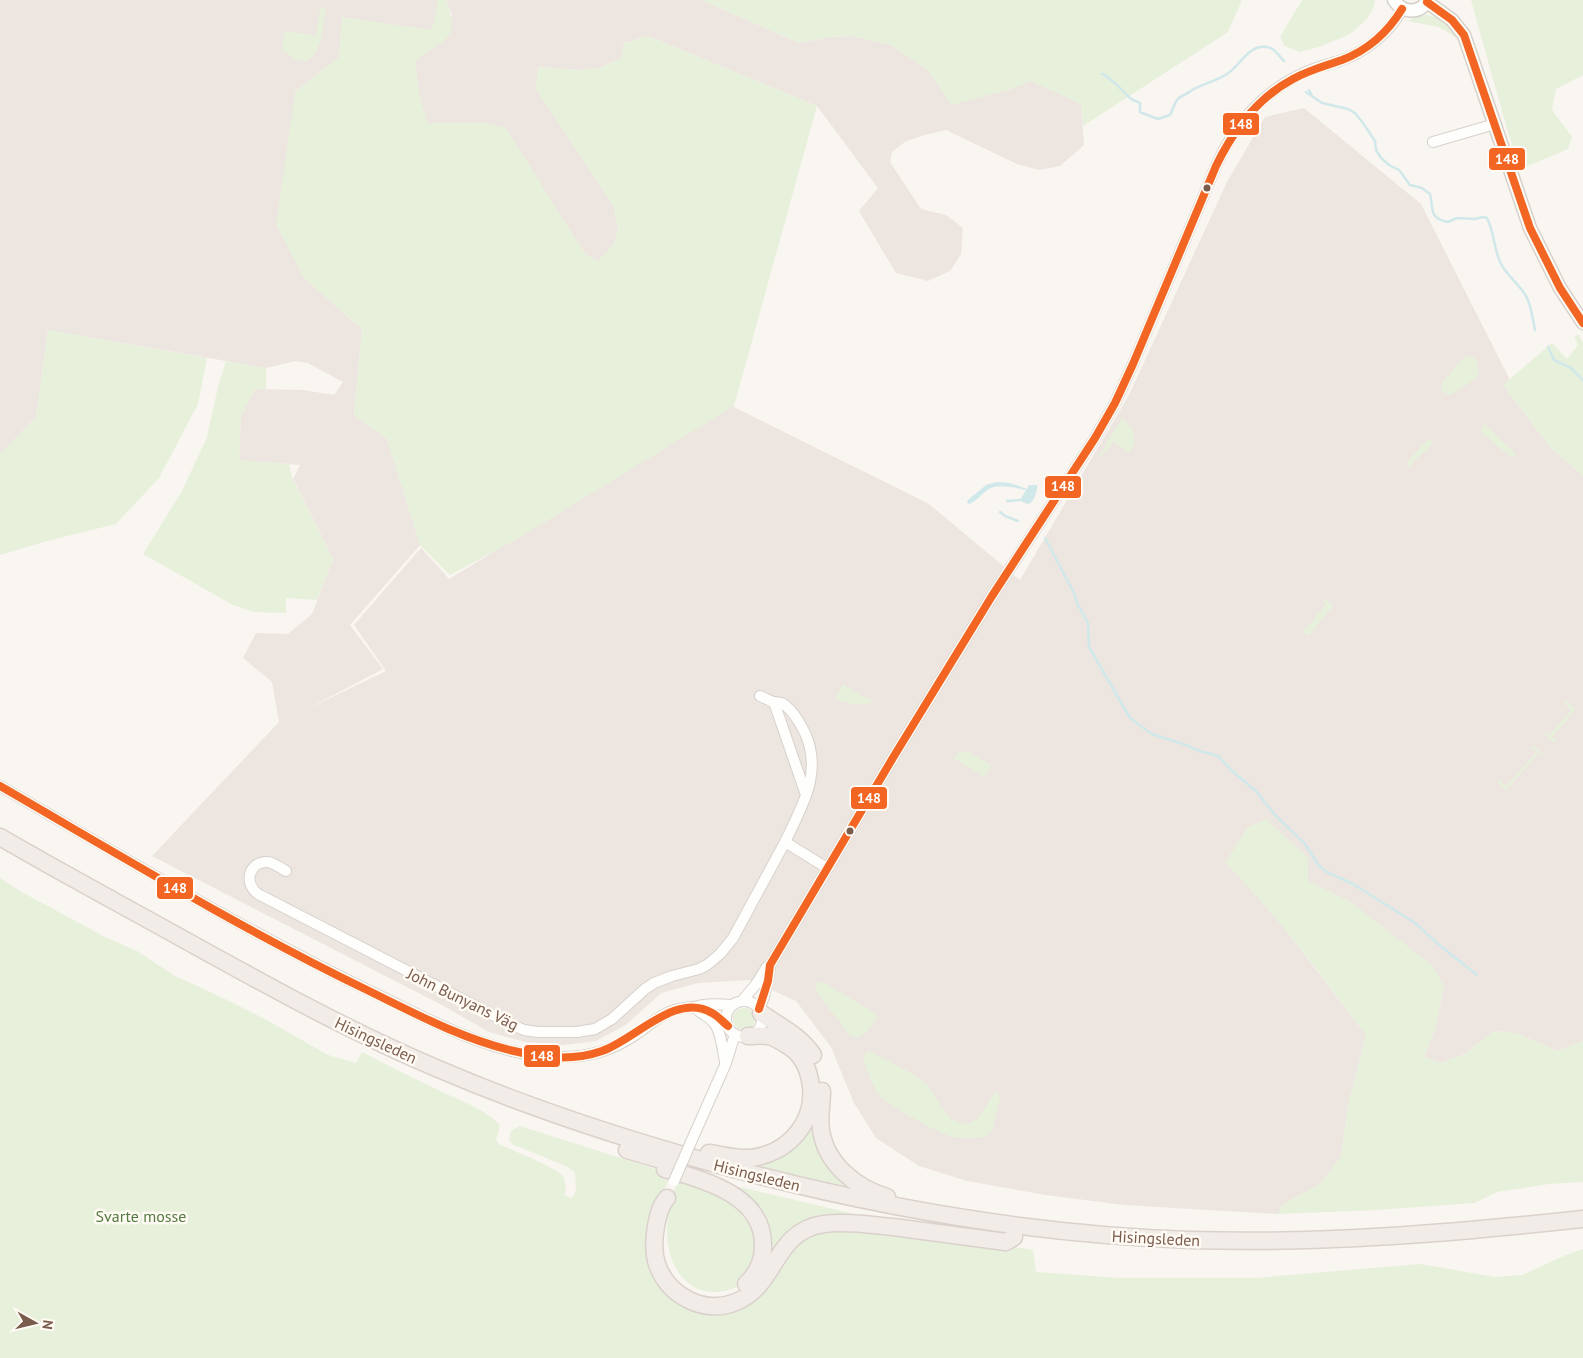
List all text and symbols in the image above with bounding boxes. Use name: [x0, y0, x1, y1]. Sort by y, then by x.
line badge: 148: [1222, 112, 1260, 136]
text: 148: [1229, 115, 1253, 133]
line badge: 148: [1488, 147, 1526, 171]
text: 148: [1495, 150, 1519, 168]
unlabelled marker: [1202, 183, 1212, 193]
line badge: 148: [1044, 475, 1082, 499]
text: 148: [1051, 477, 1075, 495]
line badge: 148: [850, 786, 888, 810]
text: 148: [857, 789, 881, 807]
unlabelled marker: [845, 826, 855, 836]
line badge: 148: [156, 876, 194, 900]
text: 148: [163, 879, 187, 897]
street label: John Bunyans Väg: [403, 963, 522, 1035]
street label: Hisingsleden: [332, 1012, 420, 1068]
line badge: 148: [523, 1044, 561, 1068]
text: 148: [530, 1047, 554, 1065]
street label: Hisingsleden: [712, 1155, 802, 1195]
park label: Svarte mosse: [96, 1206, 186, 1226]
street label: Hisingsleden: [1111, 1226, 1201, 1250]
north arrow: [10, 1298, 60, 1348]
text: N: [38, 1319, 57, 1331]

